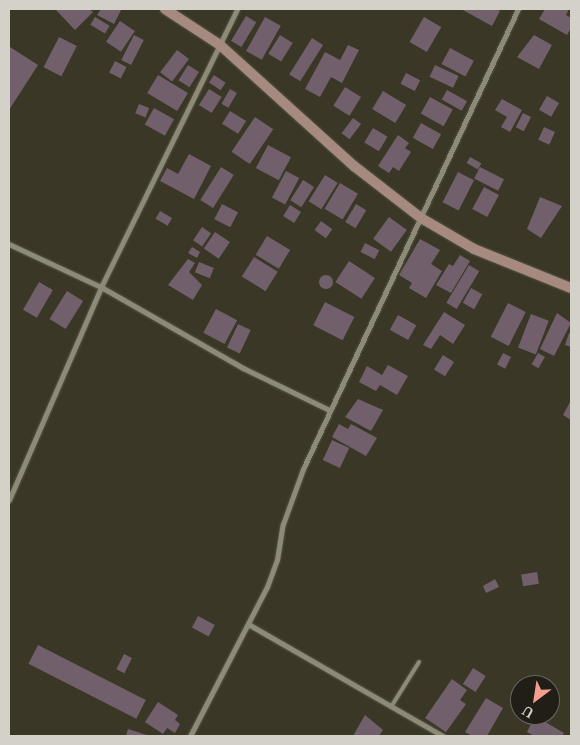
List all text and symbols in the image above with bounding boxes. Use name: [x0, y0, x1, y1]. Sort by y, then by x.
north arrow: [510, 675, 560, 725]
text: U: [518, 702, 537, 723]

